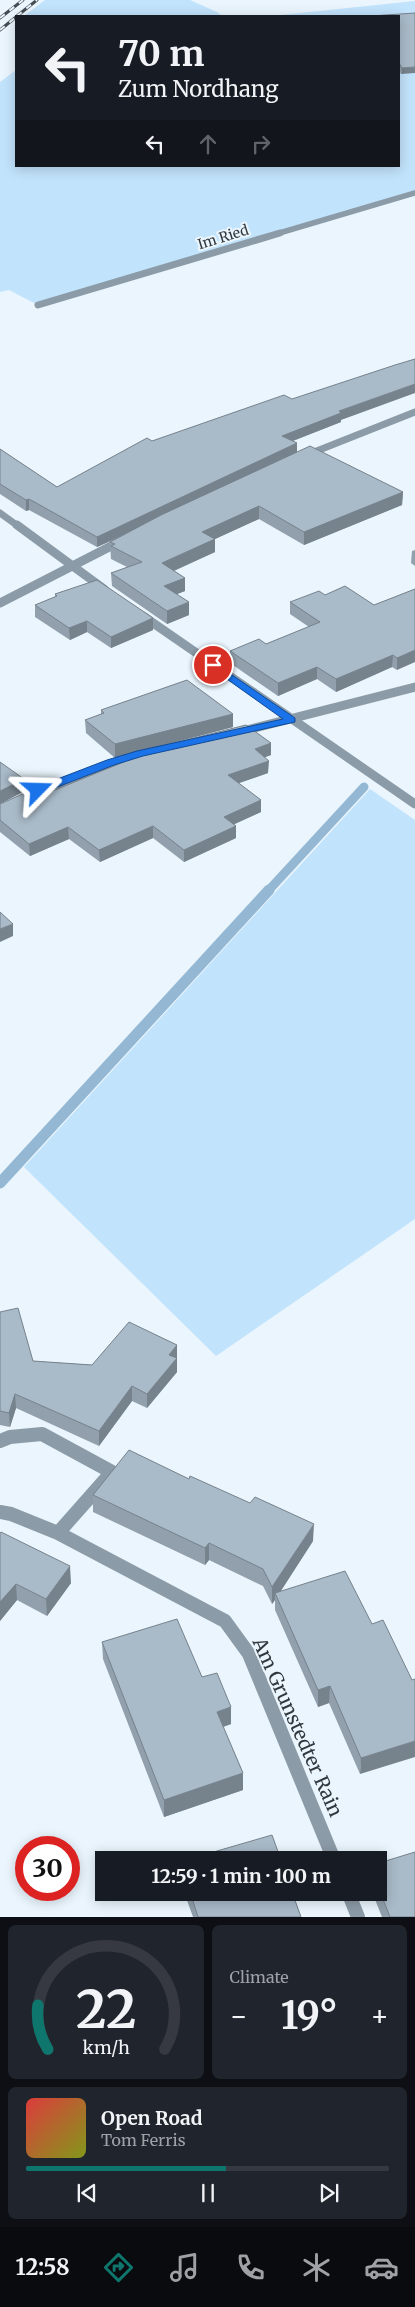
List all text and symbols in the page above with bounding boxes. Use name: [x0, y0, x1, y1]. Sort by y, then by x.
text: 70 m: [118, 32, 205, 76]
icon: left: [35, 35, 100, 100]
text: Zum Nordhang: [118, 75, 279, 103]
icon: left: [141, 130, 169, 158]
icon: ahead: [194, 130, 222, 158]
icon: right: [247, 130, 275, 158]
street label: Im Ried: [195, 221, 251, 253]
pin: [192, 644, 234, 686]
icon: arrive: [199, 651, 227, 679]
position arrow: [11, 763, 63, 815]
street label: Am Grunstedter Rain: [247, 1633, 348, 1821]
speed limit sign: 30: [15, 1836, 80, 1901]
text: 12:59 · 1 min · 100 m: [151, 1864, 331, 1888]
text: Climate: [230, 1967, 289, 1987]
text: 22: [75, 1977, 136, 2042]
text: 19°: [281, 1992, 338, 2039]
text: −: [230, 1998, 248, 2034]
text: +: [370, 1998, 389, 2034]
text: km/h: [82, 2036, 130, 2059]
text: Open Road: [101, 2106, 203, 2130]
text: Tom Ferris: [101, 2130, 186, 2150]
icon: previous: [73, 2179, 101, 2207]
icon: pause: [194, 2179, 222, 2207]
icon: next: [315, 2179, 343, 2207]
icon: directions: [101, 2250, 136, 2285]
icon: music: [167, 2250, 202, 2285]
icon: phone: [233, 2250, 268, 2285]
icon: climate: [299, 2250, 334, 2285]
icon: car: [364, 2250, 399, 2285]
text: 12:58: [15, 2253, 70, 2281]

